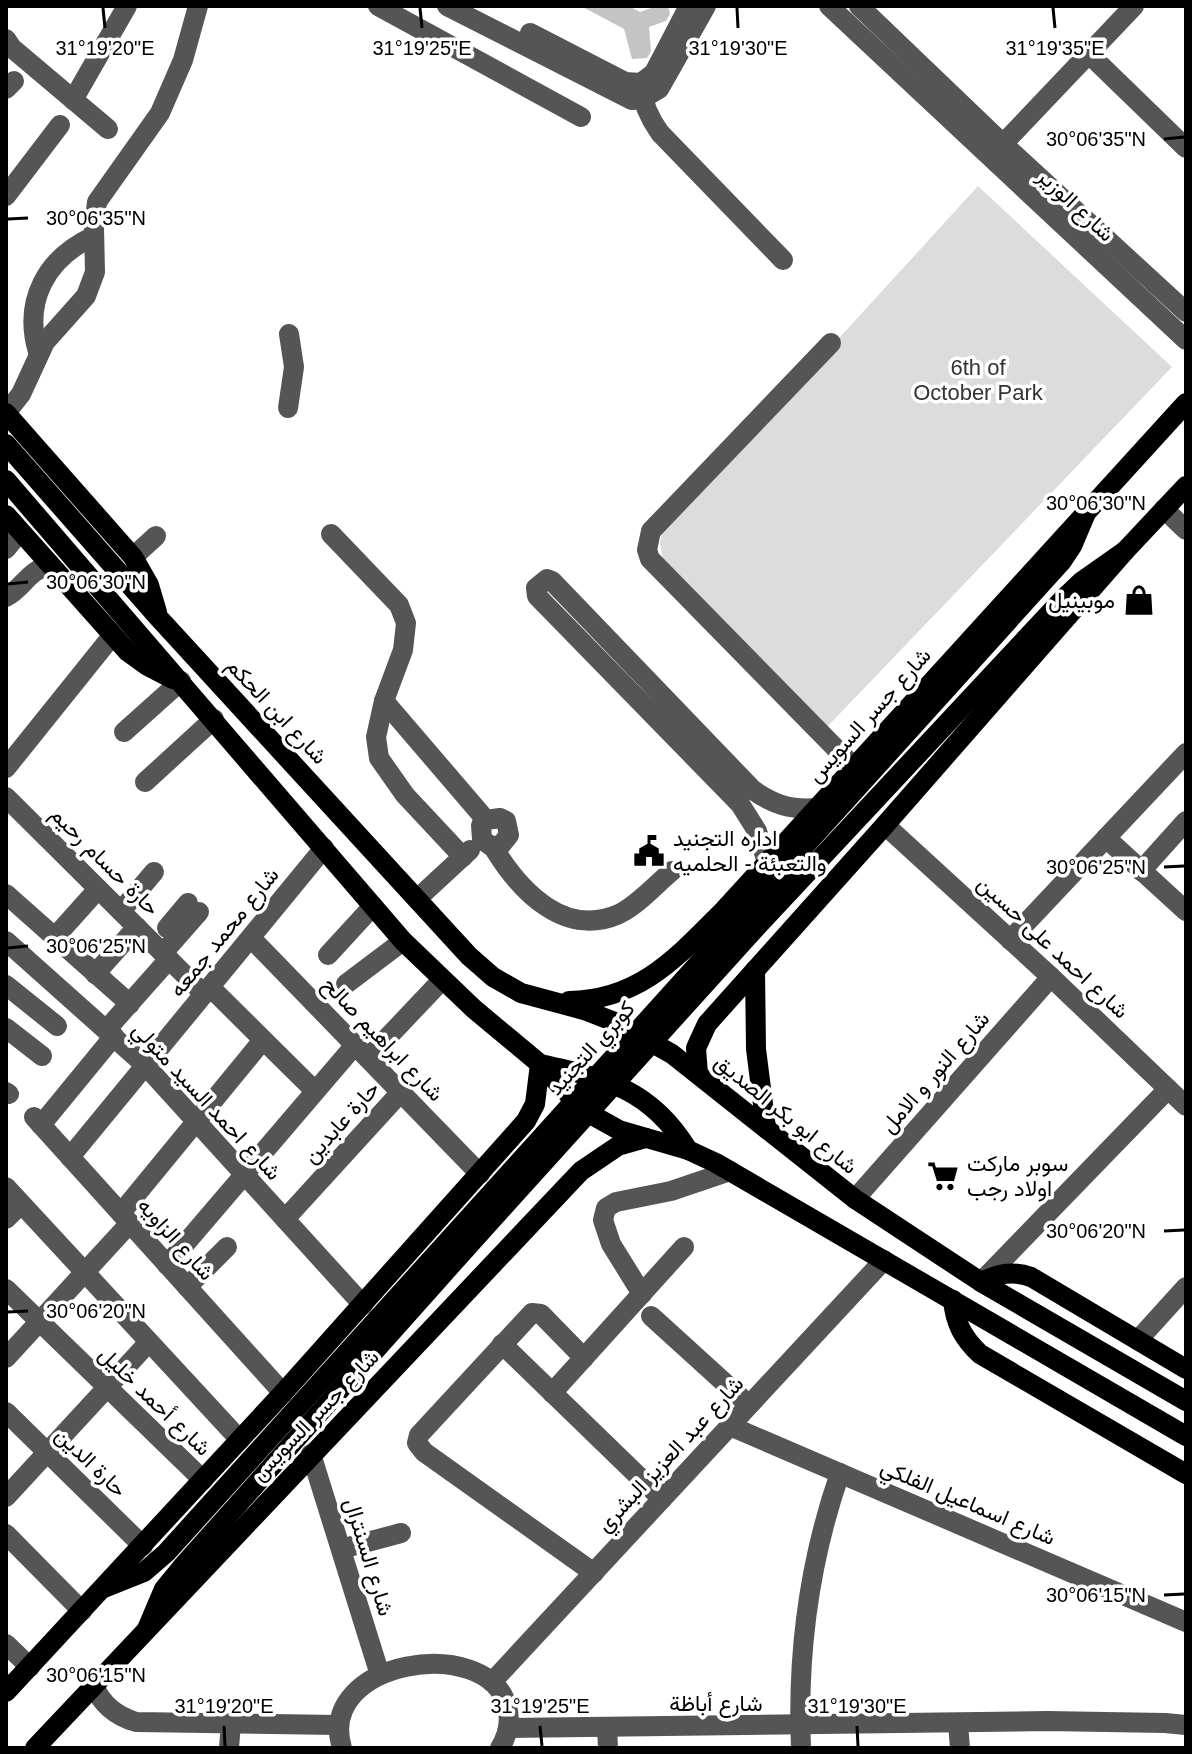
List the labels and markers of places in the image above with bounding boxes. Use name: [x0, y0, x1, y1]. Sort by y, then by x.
shop icon: موبينيل: [1122, 583, 1156, 617]
place label: موبينيل: [1048, 588, 1115, 614]
place label: اداره التجنيد والتعبئة - الحلميه: [673, 826, 827, 877]
public building icon: اداره التجنيد والتعبئة - الحلميه: [632, 834, 666, 868]
place label: سوبر ماركت اولاد رجب: [967, 1151, 1068, 1202]
supermarket icon: سوبر ماركت اولاد رجب: [926, 1159, 960, 1193]

